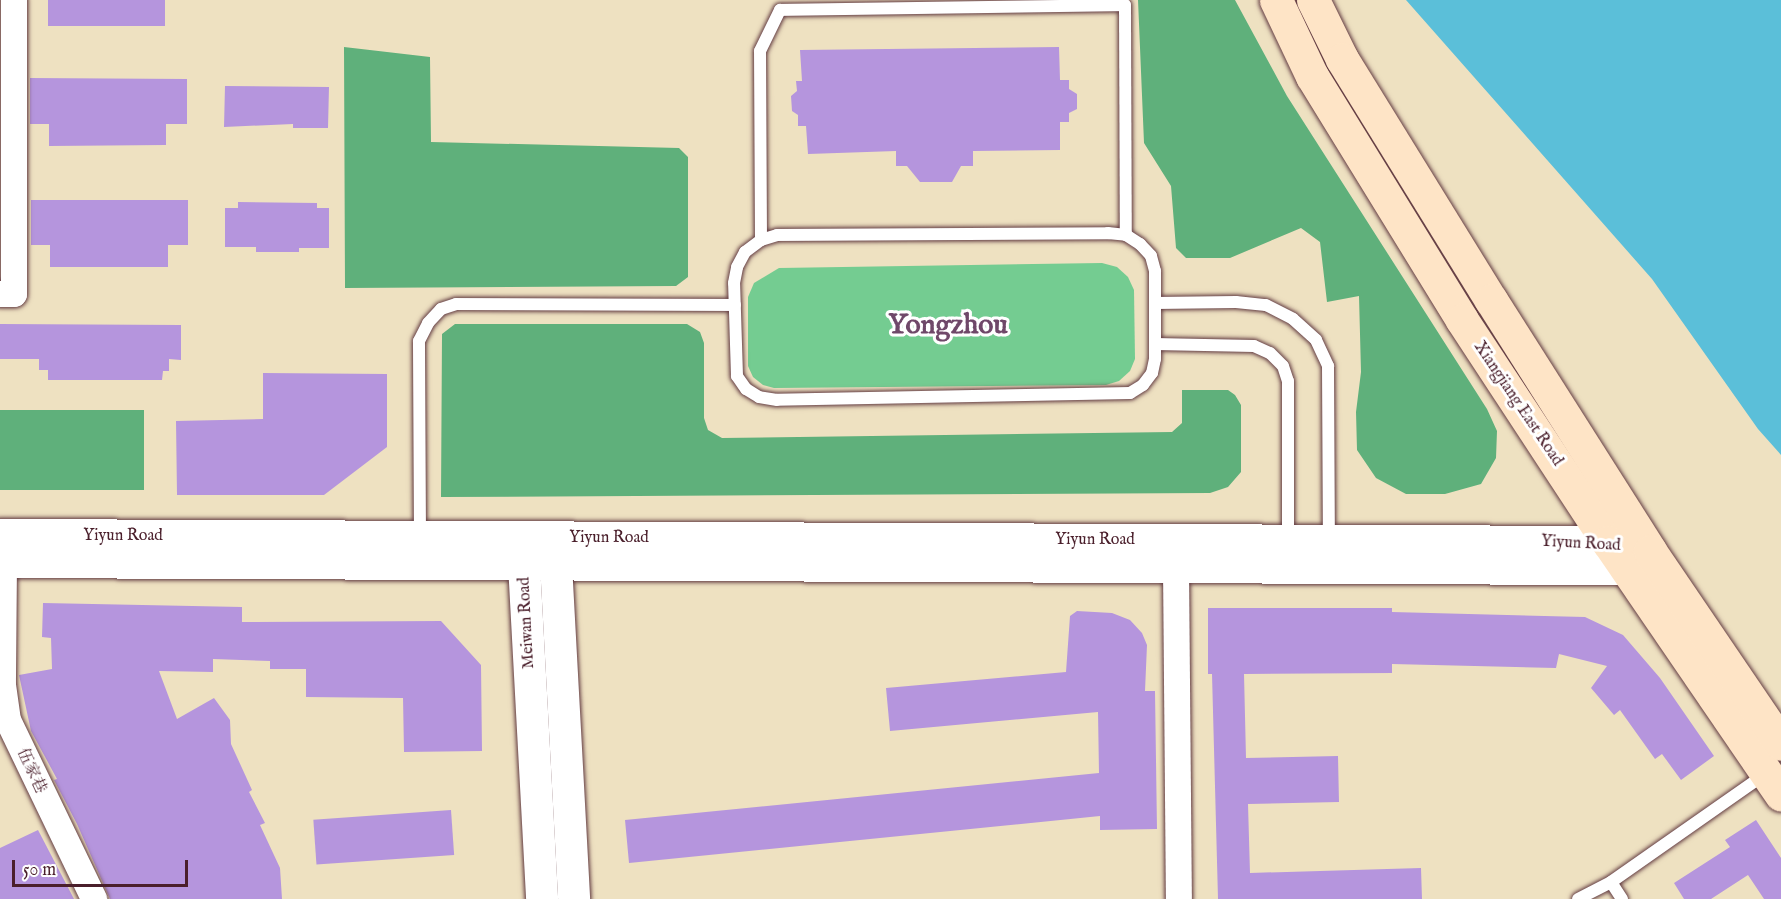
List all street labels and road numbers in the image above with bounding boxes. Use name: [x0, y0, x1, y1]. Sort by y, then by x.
street label: Xiangjiang East Road: [1469, 338, 1567, 470]
street label: Yiyun Road: [83, 526, 163, 546]
street label: Yiyun Road: [569, 528, 649, 548]
street label: Yiyun Road: [1055, 530, 1135, 550]
street label: Yiyun Road: [1541, 532, 1621, 556]
street label: Meiwan Road: [515, 577, 539, 669]
street label: 伍家巷: [12, 745, 50, 797]

